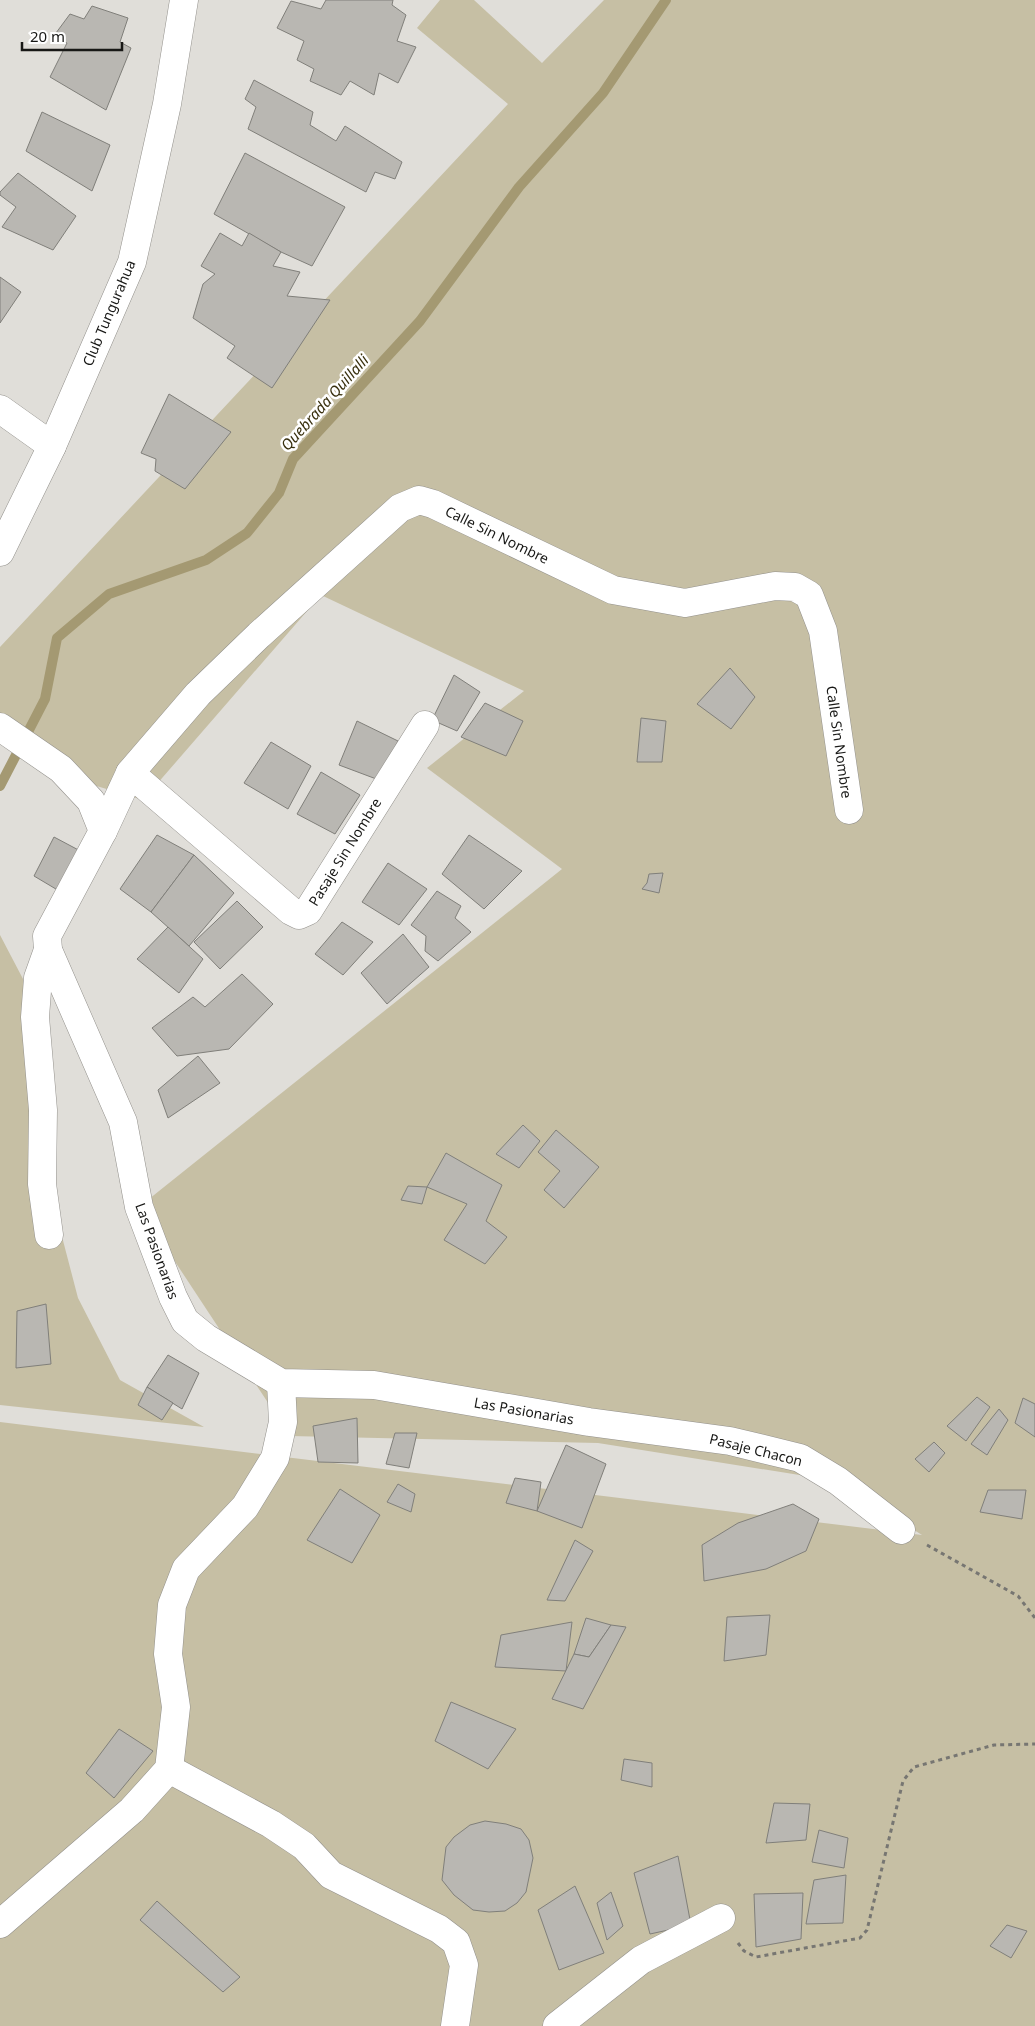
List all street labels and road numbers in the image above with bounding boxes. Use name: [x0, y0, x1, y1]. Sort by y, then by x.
street label: Club Tungurahua: [78, 257, 139, 369]
street label: Calle Sin Nombre: [442, 501, 552, 568]
street label: Calle Sin Nombre: [822, 685, 857, 799]
street label: Pasaje Sin Nombre: [304, 794, 385, 909]
street label: Las Pasionarias: [131, 1200, 184, 1302]
street label: Las Pasionarias: [473, 1392, 576, 1429]
street label: Pasaje Chacon: [708, 1429, 805, 1470]

